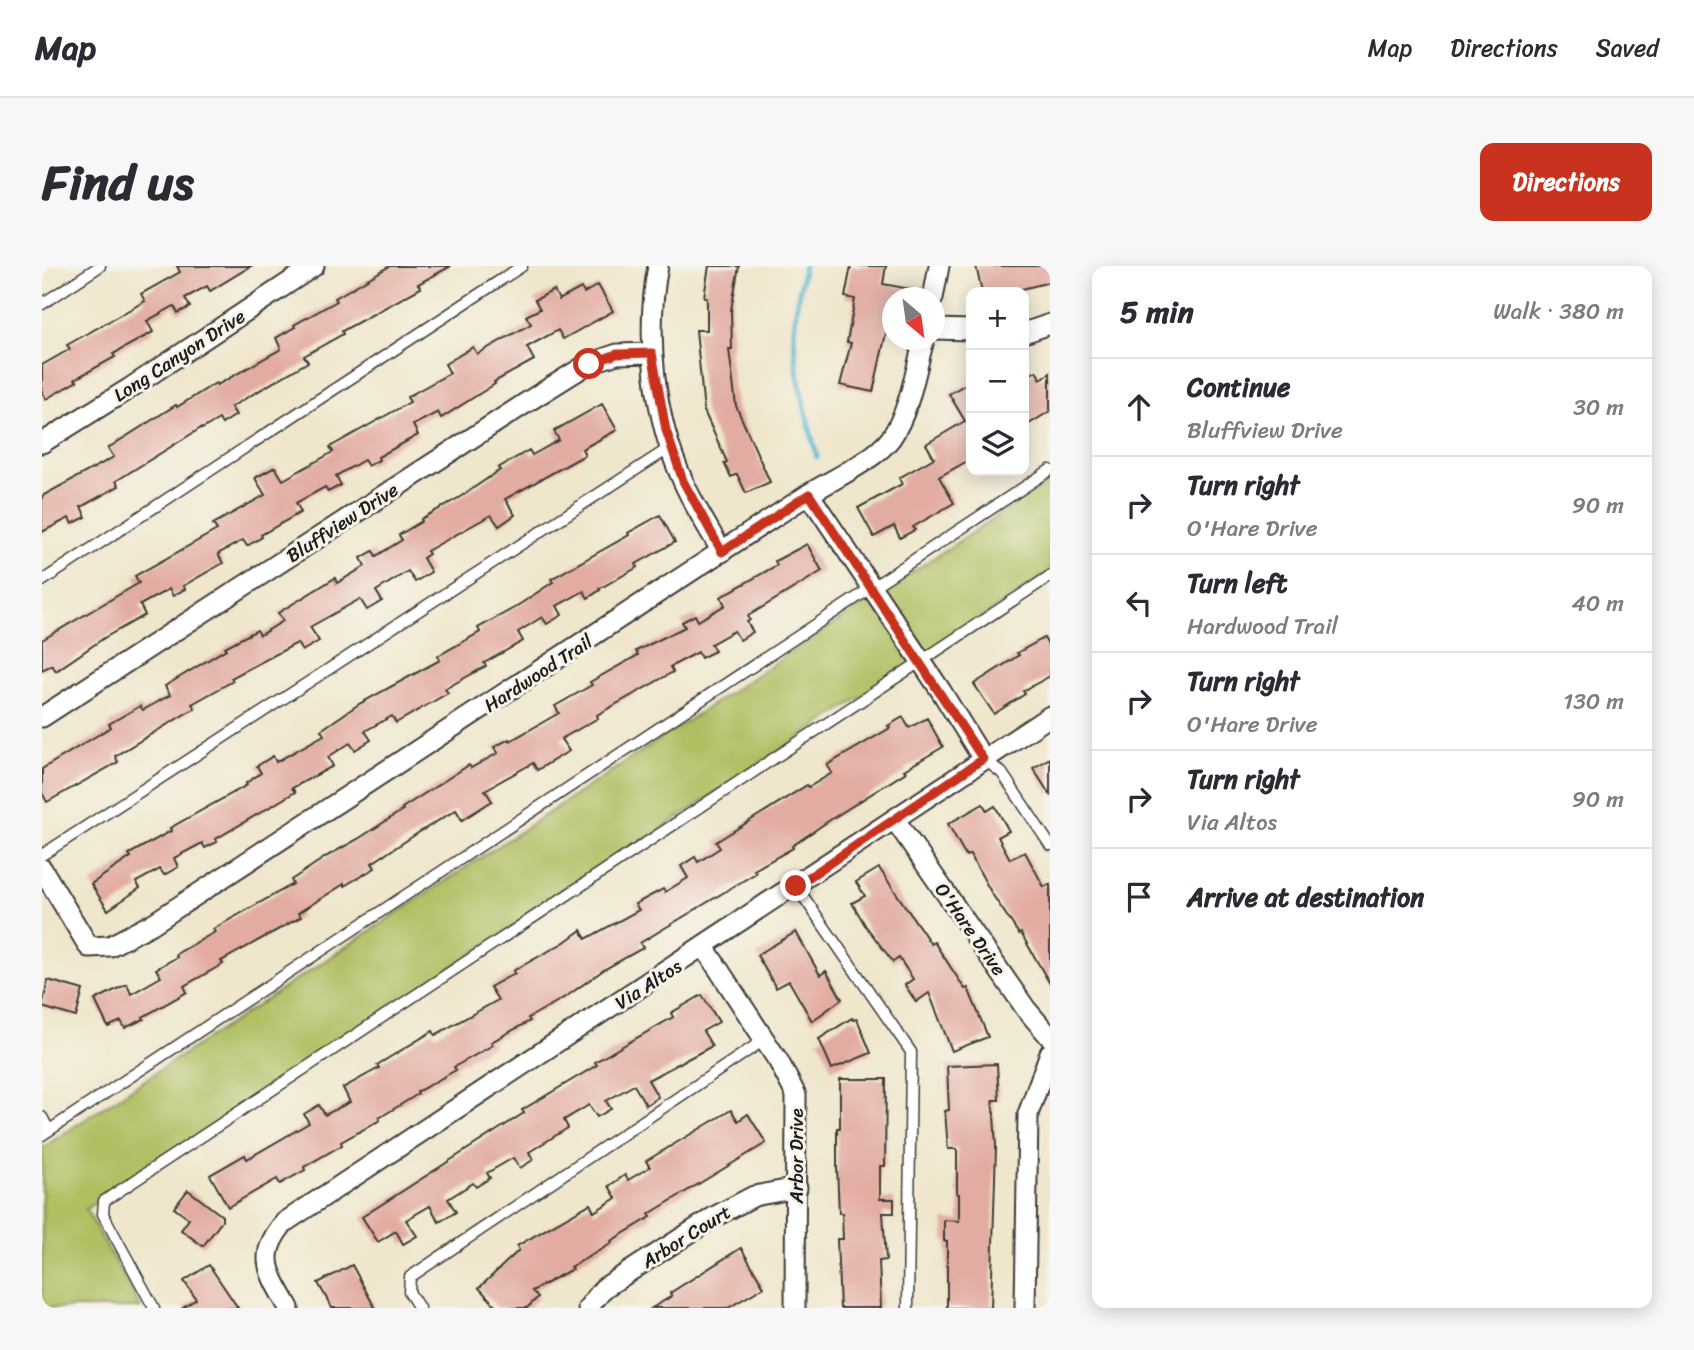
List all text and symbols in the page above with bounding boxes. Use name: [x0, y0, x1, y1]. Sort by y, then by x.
text: Map: [35, 19, 96, 77]
text: Map: [1368, 27, 1412, 69]
text: Directions: [1450, 27, 1558, 69]
text: Saved: [1596, 27, 1659, 69]
text: Find us: [42, 139, 194, 226]
button: Directions: [1480, 143, 1652, 221]
text: 5 min: [1120, 285, 1194, 339]
north arrow: [882, 287, 945, 350]
map controls: [966, 287, 1029, 476]
button: +: [966, 287, 1029, 350]
text: Walk · 380 m: [1493, 291, 1624, 332]
street label: Long Canyon Drive: [106, 300, 252, 411]
route start: [573, 348, 604, 379]
button: −: [966, 350, 1029, 413]
text: Continue: [1187, 364, 1290, 410]
text: 30 m: [1573, 387, 1624, 428]
icon: ahead: [1120, 388, 1158, 426]
text: Bluffview Drive: [1187, 410, 1343, 451]
button: layers: [966, 413, 1029, 476]
text: Turn right: [1187, 462, 1300, 508]
street label: Bluffview Drive: [279, 473, 405, 571]
text: 90 m: [1572, 485, 1624, 526]
icon: right: [1120, 486, 1158, 524]
text: O'Hare Drive: [1187, 508, 1318, 549]
text: Turn left: [1187, 560, 1287, 606]
text: 40 m: [1571, 583, 1624, 624]
icon: left: [1120, 584, 1158, 622]
text: Hardwood Trail: [1187, 606, 1338, 647]
street label: Hardwood Trail: [477, 625, 600, 721]
text: Turn right: [1187, 658, 1300, 704]
text: 130 m: [1563, 681, 1624, 722]
icon: right: [1120, 682, 1158, 720]
text: O'Hare Drive: [1187, 704, 1318, 745]
text: Turn right: [1187, 756, 1300, 802]
text: 90 m: [1572, 779, 1624, 820]
icon: right: [1120, 780, 1158, 818]
text: Via Altos: [1187, 802, 1277, 843]
route end: [780, 870, 811, 901]
text: Arrive at destination: [1187, 874, 1424, 920]
street label: O'Hare Drive: [926, 876, 1015, 983]
icon: arrive: [1120, 878, 1158, 916]
street label: Via Altos: [608, 950, 689, 1019]
street label: Arbor Drive: [780, 1108, 813, 1205]
street label: Arbor Court: [634, 1196, 738, 1278]

